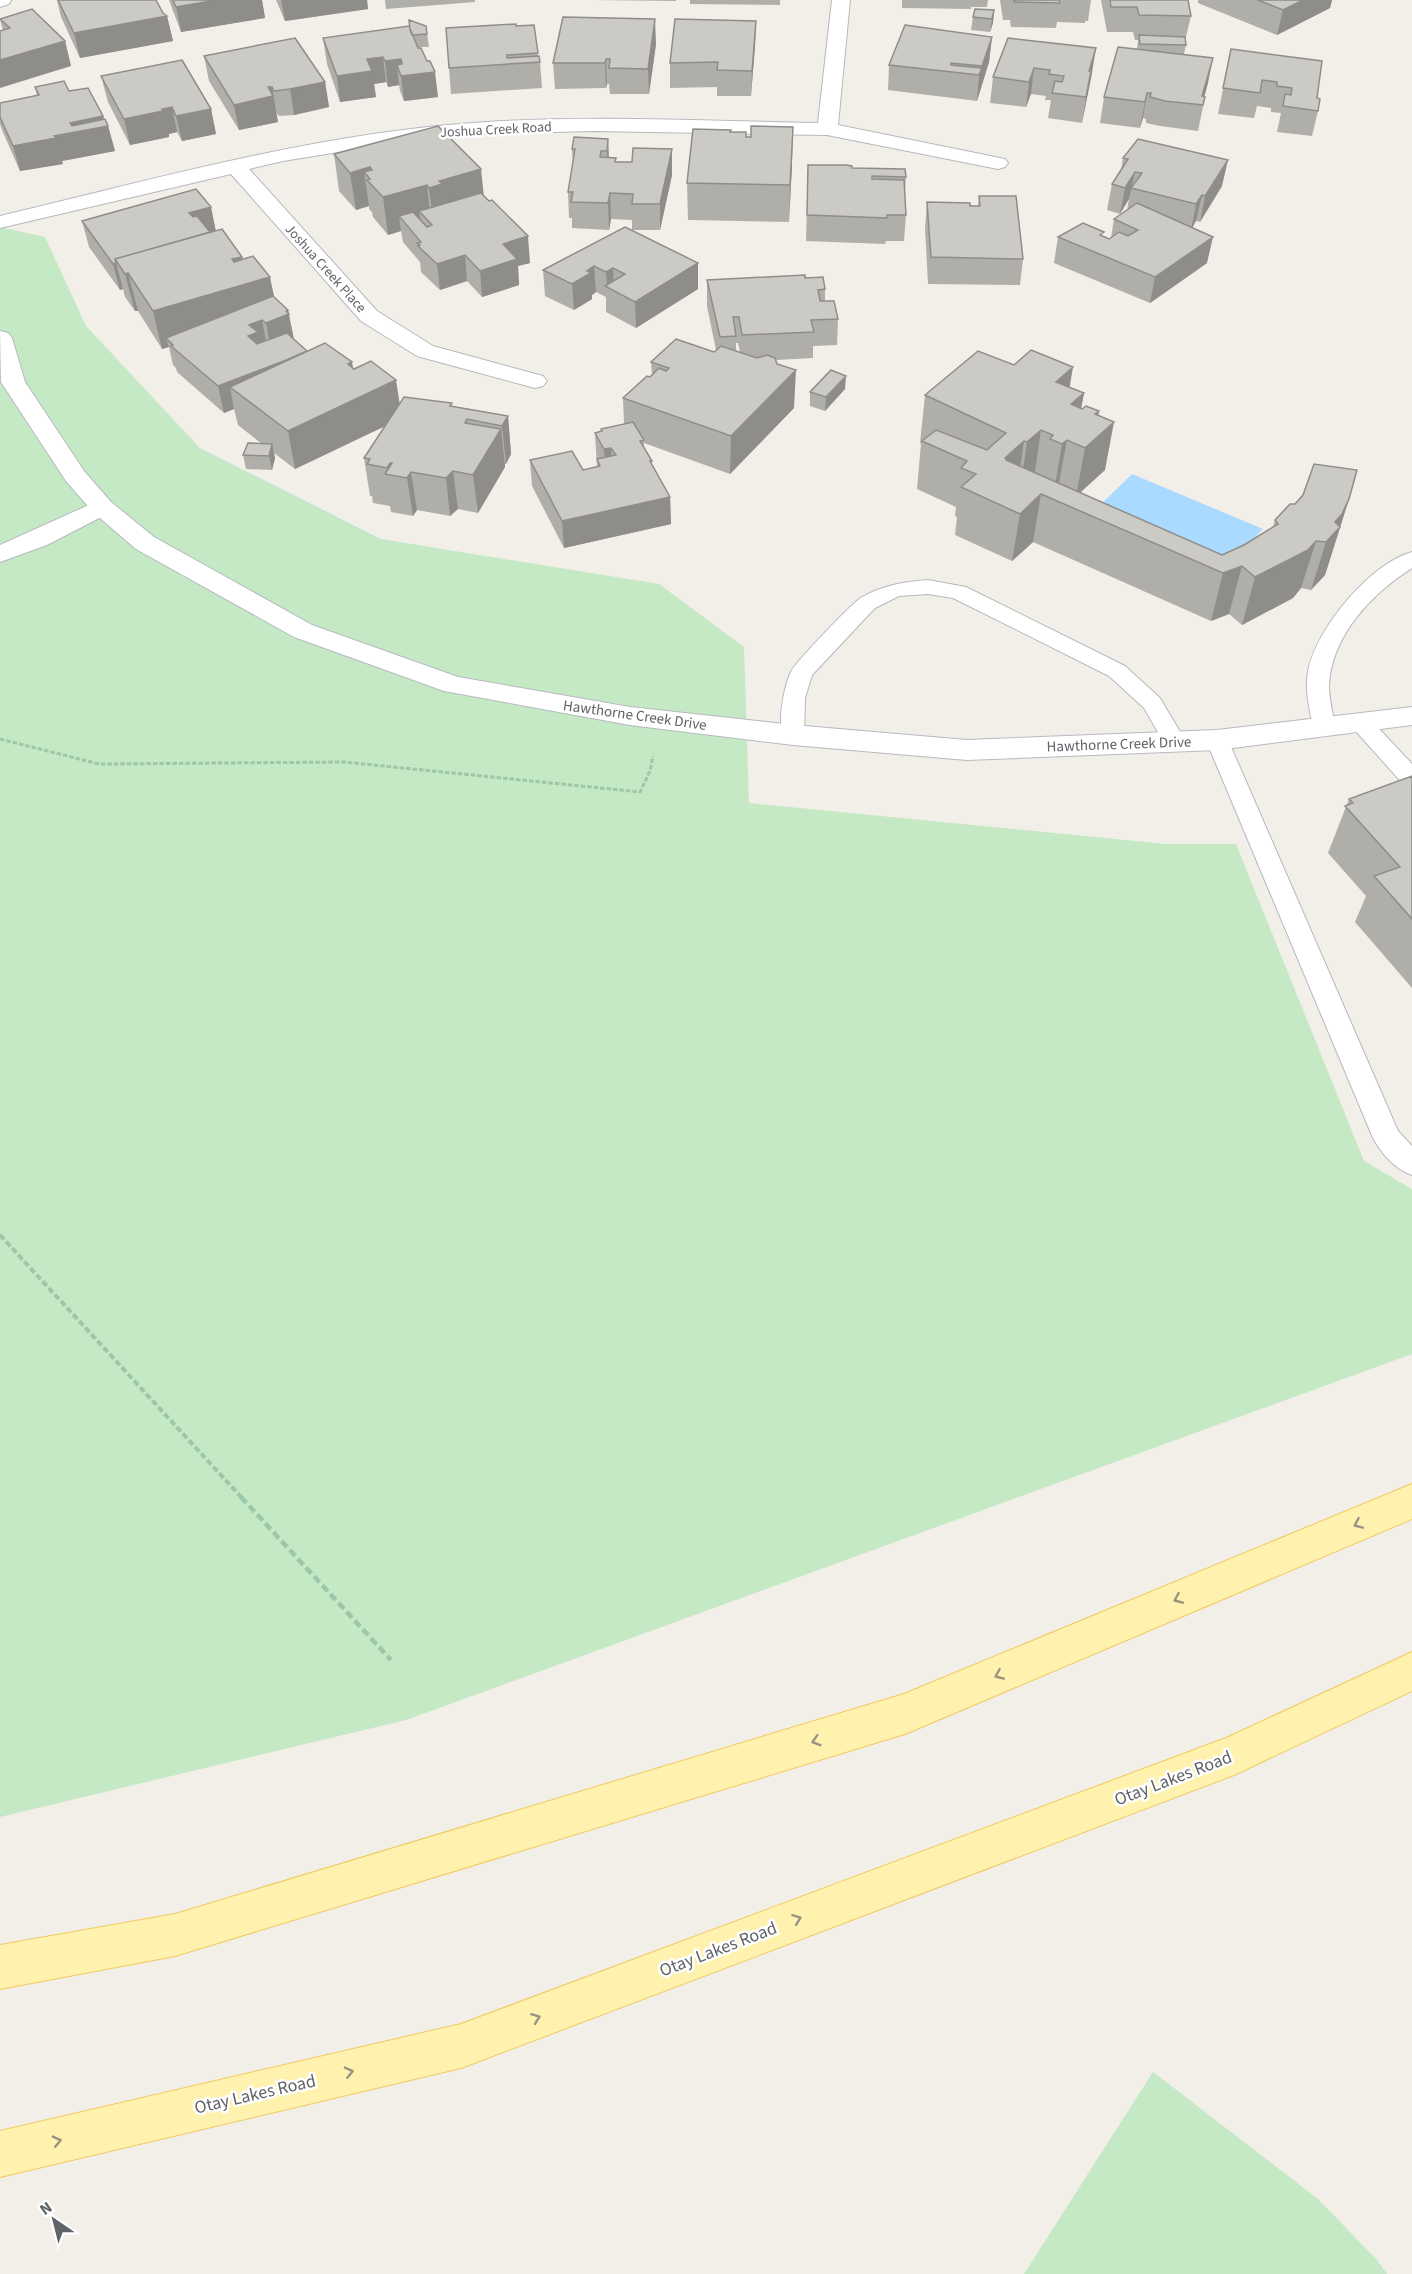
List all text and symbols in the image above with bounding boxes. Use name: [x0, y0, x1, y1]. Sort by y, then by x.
street label: Joshua Creek Road: [440, 117, 552, 143]
street label: Joshua Creek Place: [280, 220, 371, 317]
street label: Hawthorne Creek Drive: [562, 695, 708, 736]
street label: Hawthorne Creek Drive: [1046, 731, 1192, 758]
one-way arrow: [1353, 1516, 1364, 1528]
one-way arrow: [1174, 1592, 1185, 1604]
one-way arrow: [994, 1668, 1005, 1680]
one-way arrow: [811, 1734, 822, 1746]
street label: Otay Lakes Road: [1111, 1745, 1235, 1812]
one-way arrow: [791, 1913, 801, 1926]
street label: Otay Lakes Road: [656, 1916, 780, 1983]
one-way arrow: [530, 2013, 541, 2025]
one-way arrow: [344, 2067, 354, 2080]
street label: Otay Lakes Road: [192, 2068, 318, 2121]
one-way arrow: [52, 2135, 62, 2148]
north arrow: [24, 2190, 84, 2250]
text: N: [35, 2196, 57, 2221]

